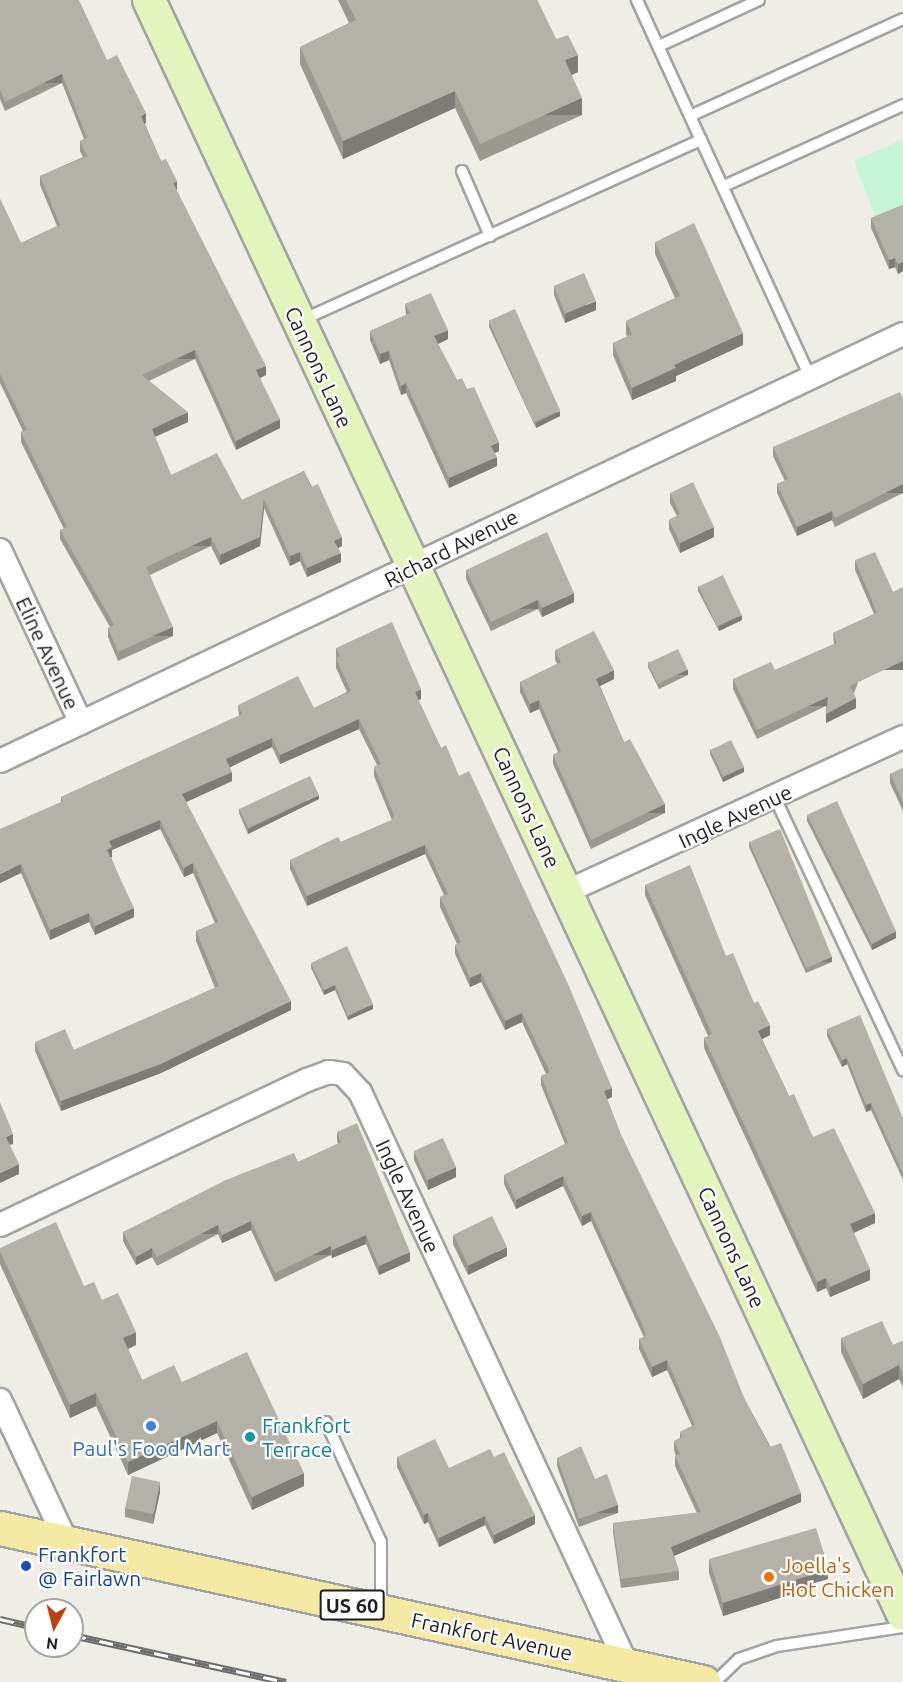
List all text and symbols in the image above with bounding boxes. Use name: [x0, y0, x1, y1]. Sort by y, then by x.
street label: Cannons Lane: [280, 302, 358, 432]
street label: Richard Avenue: [380, 504, 522, 592]
street label: Eline Avenue: [11, 593, 85, 713]
street label: Cannons Lane: [488, 742, 566, 872]
street label: Ingle Avenue: [674, 779, 796, 853]
street label: Ingle Avenue: [371, 1135, 445, 1257]
street label: Cannons Lane: [693, 1182, 771, 1312]
place label: Frankfort Terrace: [262, 1412, 350, 1462]
marker: Paul's Food Mart: [144, 1419, 158, 1433]
marker: Frankfort Terrace: [243, 1430, 257, 1444]
place label: Paul's Food Mart: [72, 1435, 230, 1461]
place label: Frankfort @ Fairlawn: [38, 1541, 141, 1591]
place label: Joella's Hot Chicken: [781, 1552, 895, 1602]
marker: Frankfort @ Fairlawn: [19, 1559, 33, 1573]
marker: Joella's Hot Chicken: [762, 1570, 776, 1584]
road number: US 60: [319, 1588, 385, 1622]
north arrow: [24, 1598, 84, 1658]
street label: Frankfort Avenue: [409, 1607, 575, 1665]
text: N: [45, 1634, 59, 1654]

